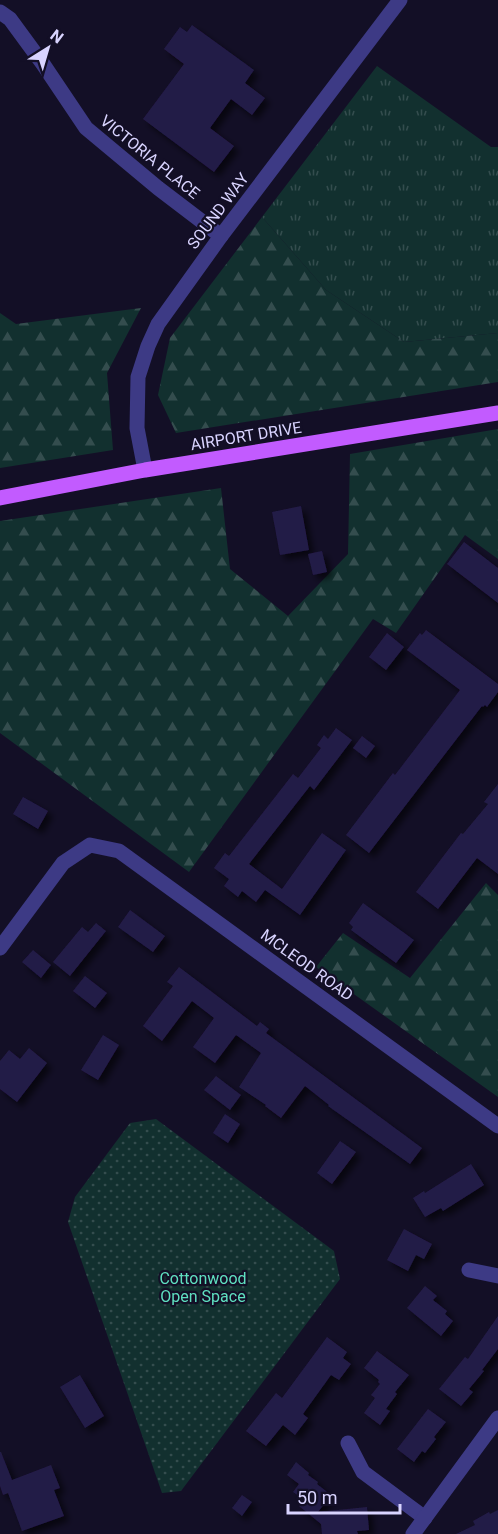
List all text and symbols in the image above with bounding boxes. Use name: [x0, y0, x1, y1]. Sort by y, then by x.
north arrow: [18, 18, 78, 78]
text: N: [46, 25, 67, 47]
street label: VICTORIA PLACE: [96, 111, 204, 203]
street label: SOUND WAY: [183, 169, 253, 253]
street label: AIRPORT DRIVE: [189, 418, 303, 454]
street label: MCLEOD ROAD: [257, 925, 357, 1005]
park label: Cottonwood Open Space: [159, 1269, 247, 1306]
scale bar: [288, 1477, 400, 1515]
text: 50 m: [297, 1487, 337, 1508]

